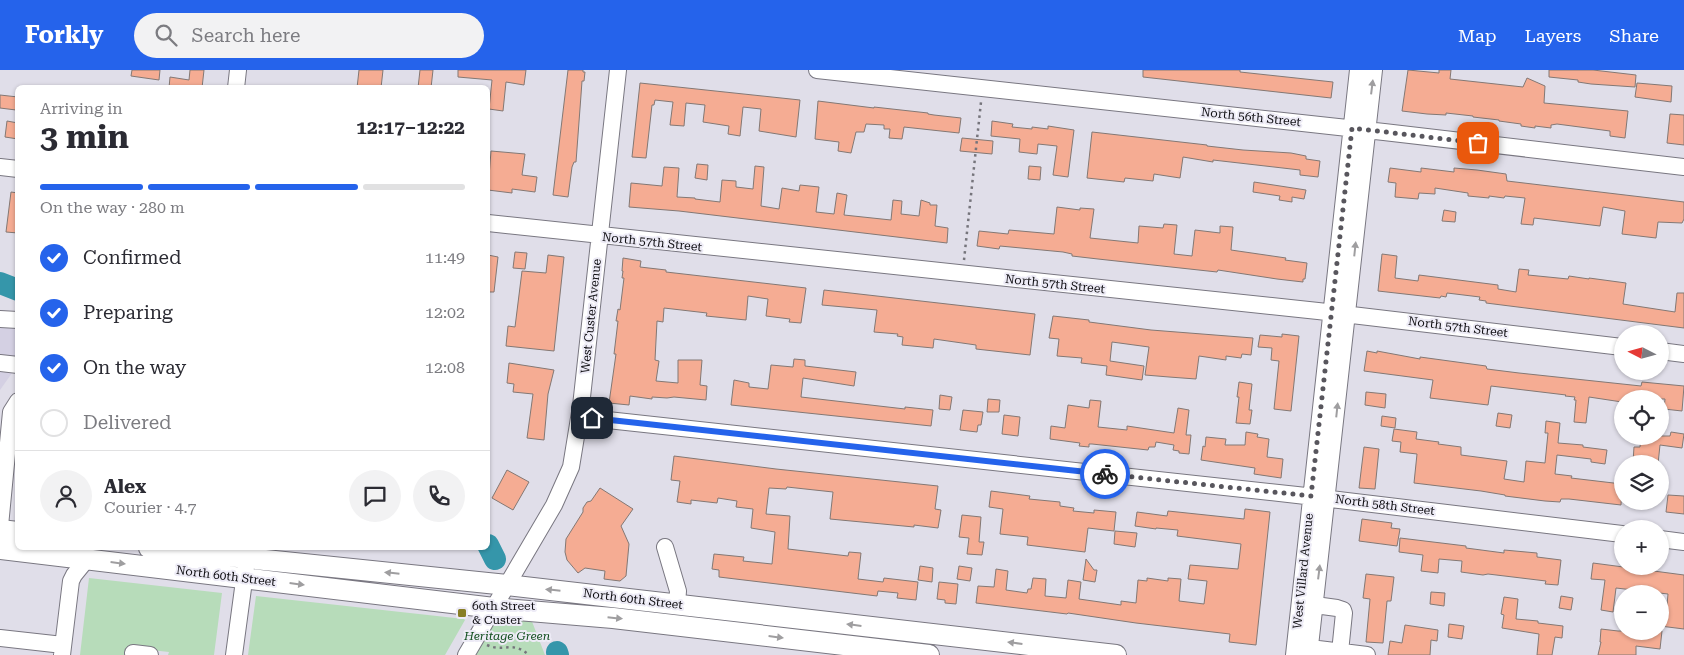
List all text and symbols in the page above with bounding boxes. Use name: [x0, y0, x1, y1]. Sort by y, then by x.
search box: [134, 13, 484, 58]
text: Forkly: [25, 21, 104, 49]
icon: search: [152, 21, 180, 49]
text: Search here: [192, 24, 300, 47]
text: Map: [1458, 25, 1497, 46]
text: Layers: [1525, 25, 1581, 46]
text: Share: [1609, 25, 1659, 46]
one-way arrow: [1368, 79, 1376, 95]
text: Arriving in: [40, 99, 123, 118]
street label: North 56th Street: [1200, 105, 1302, 129]
text: 12:17–12:22: [356, 116, 465, 139]
text: 3 min: [40, 118, 129, 156]
pin: [1457, 122, 1499, 164]
icon: bag: [1464, 129, 1492, 157]
text: On the way · 280 m: [40, 198, 185, 217]
street label: North 57th Street: [601, 230, 703, 254]
one-way arrow: [1351, 240, 1359, 256]
icon: check: [40, 244, 68, 272]
text: Confirmed: [83, 246, 181, 269]
text: 11:49: [425, 248, 465, 267]
street label: West Custer Avenue: [578, 258, 604, 374]
street label: North 57th Street: [1004, 272, 1106, 296]
icon: check: [40, 299, 68, 327]
text: Preparing: [83, 301, 173, 324]
text: 12:02: [425, 303, 465, 322]
street label: North 57th Street: [1407, 314, 1509, 340]
north arrow: [1614, 325, 1669, 380]
map controls: [1614, 325, 1669, 640]
icon: check: [40, 354, 68, 382]
text: On the way: [83, 356, 186, 379]
text: 12:08: [425, 358, 465, 377]
button: locate: [1614, 390, 1669, 445]
pin: [571, 397, 613, 439]
one-way arrow: [1333, 402, 1341, 418]
icon: home: [578, 404, 606, 432]
text: Delivered: [83, 411, 171, 434]
courier: [1080, 449, 1130, 499]
button: layers: [1614, 455, 1669, 510]
icon: bike: [1091, 460, 1119, 488]
button: person: [40, 470, 92, 522]
button: chat: [349, 470, 401, 522]
button: phone: [413, 470, 465, 522]
text: Alex: [104, 475, 146, 498]
street label: North 58th Street: [1334, 492, 1436, 518]
text: Courier · 4.7: [104, 498, 197, 517]
street label: West Villard Avenue: [1290, 512, 1316, 630]
button: +: [1614, 520, 1669, 575]
one-way arrow: [110, 559, 126, 567]
street label: North 60th Street: [175, 563, 277, 589]
one-way arrow: [1315, 564, 1323, 580]
one-way arrow: [383, 569, 399, 577]
one-way arrow: [289, 580, 305, 588]
button: −: [1614, 585, 1669, 640]
one-way arrow: [545, 586, 561, 594]
street label: North 60th Street: [582, 586, 684, 612]
place label: 60th Street & Custer: [472, 599, 536, 627]
marker: 60th Street & Custer: [456, 607, 468, 619]
one-way arrow: [607, 614, 623, 622]
one-way arrow: [846, 621, 862, 629]
park label: Heritage Green: [463, 629, 550, 643]
one-way arrow: [769, 633, 785, 641]
one-way arrow: [1007, 639, 1023, 647]

